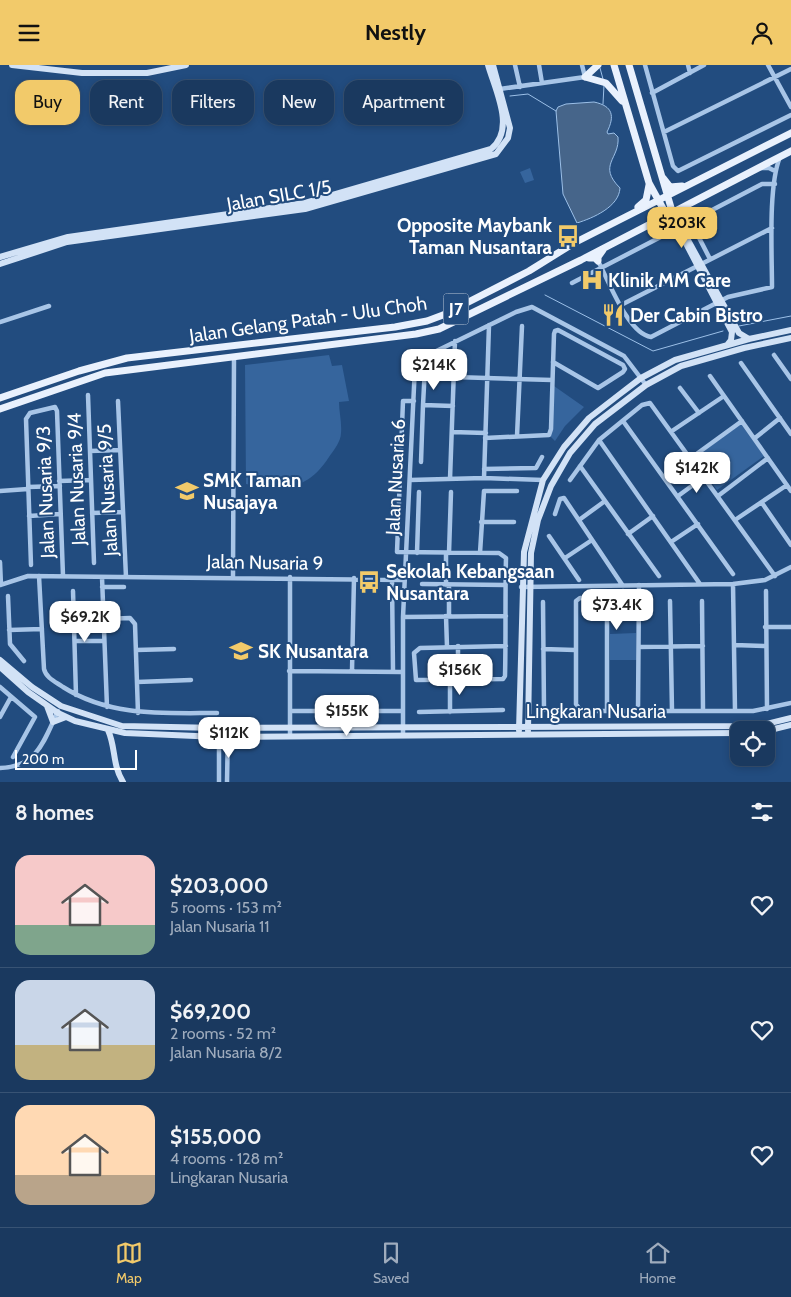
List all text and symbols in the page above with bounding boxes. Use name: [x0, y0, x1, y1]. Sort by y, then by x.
icon: menu: [15, 19, 43, 47]
text: Nestly: [365, 19, 426, 46]
icon: person: [748, 19, 776, 47]
chip: Buy: [15, 80, 80, 125]
chip: Rent: [90, 80, 162, 125]
chip: Filters: [172, 80, 254, 125]
chip: New: [264, 80, 334, 125]
chip: Apartment: [344, 80, 463, 125]
street label: Jalan SILC 1/5: [224, 175, 333, 216]
pin: $203K: [647, 207, 717, 249]
text: $203K: [658, 213, 706, 232]
place label: Opposite Maybank Taman Nusantara: [397, 214, 553, 259]
bus stop icon: Opposite Maybank Taman Nusantara: [555, 223, 581, 249]
hospital icon: Klinik MM Care: [579, 267, 605, 293]
place label: Klinik MM Care: [608, 269, 731, 292]
street label: Jalan Gelang Patah - Ulu Choh: [187, 291, 428, 348]
road number: J7: [444, 293, 468, 325]
restaurant icon: Der Cabin Bistro: [600, 302, 626, 328]
place label: Der Cabin Bistro: [630, 304, 763, 327]
pin: $214K: [399, 349, 469, 391]
text: $214K: [412, 355, 456, 374]
street label: Jalan Nusaria 9/4: [63, 412, 90, 547]
street label: Jalan Nusaria 6: [381, 418, 410, 537]
street label: Jalan Nusaria 9/5: [93, 423, 123, 558]
street label: Jalan Nusaria 9/3: [32, 425, 59, 560]
pin: $142K: [662, 451, 732, 494]
text: $142K: [675, 458, 719, 477]
place label: SMK Taman Nusajaya: [203, 469, 301, 514]
school or university icon: SMK Taman Nusajaya: [174, 478, 200, 504]
street label: Jalan Nusaria 9: [205, 550, 323, 575]
place label: Sekolah Kebangsaan Nusantara: [386, 560, 554, 605]
bus stop icon: Sekolah Kebangsaan Nusantara: [356, 569, 382, 595]
pin: $73.4K: [576, 589, 658, 631]
text: $73.4K: [592, 595, 642, 614]
pin: $69.2K: [44, 601, 126, 643]
text: $69.2K: [60, 607, 110, 626]
school or university icon: SK Nusantara: [228, 638, 254, 664]
place label: SK Nusantara: [258, 640, 369, 663]
pin: $156K: [425, 653, 495, 696]
text: $156K: [439, 660, 481, 679]
pin: $155K: [312, 695, 382, 737]
street label: Lingkaran Nusaria: [526, 700, 666, 723]
text: $155K: [326, 701, 368, 720]
pin: $112K: [194, 717, 264, 759]
map controls: [730, 721, 775, 766]
button: locate: [730, 721, 775, 766]
text: $112K: [209, 723, 249, 742]
scale bar: [15, 747, 138, 770]
text: 200 m: [22, 750, 64, 768]
icon: filters: [748, 798, 776, 826]
text: 8 homes: [15, 800, 94, 825]
text: $203,000: [170, 873, 269, 898]
icon: home: [55, 875, 115, 935]
icon: heart: [748, 891, 776, 919]
text: 5 rooms · 153 m²: [170, 898, 282, 917]
text: Jalan Nusaria 11: [170, 917, 270, 936]
text: $69,200: [170, 999, 251, 1024]
icon: home: [55, 1000, 115, 1060]
icon: heart: [748, 1016, 776, 1044]
text: 2 rooms · 52 m²: [170, 1024, 276, 1043]
text: Jalan Nusaria 8/2: [170, 1043, 282, 1062]
text: $155,000: [170, 1124, 262, 1149]
icon: home: [55, 1125, 115, 1185]
icon: heart: [748, 1141, 776, 1169]
text: 4 rooms · 128 m²: [170, 1149, 283, 1168]
text: Lingkaran Nusaria: [170, 1168, 288, 1187]
tab: Map: [115, 1239, 143, 1287]
tab: Saved: [373, 1239, 409, 1287]
tab: Home: [639, 1239, 676, 1287]

